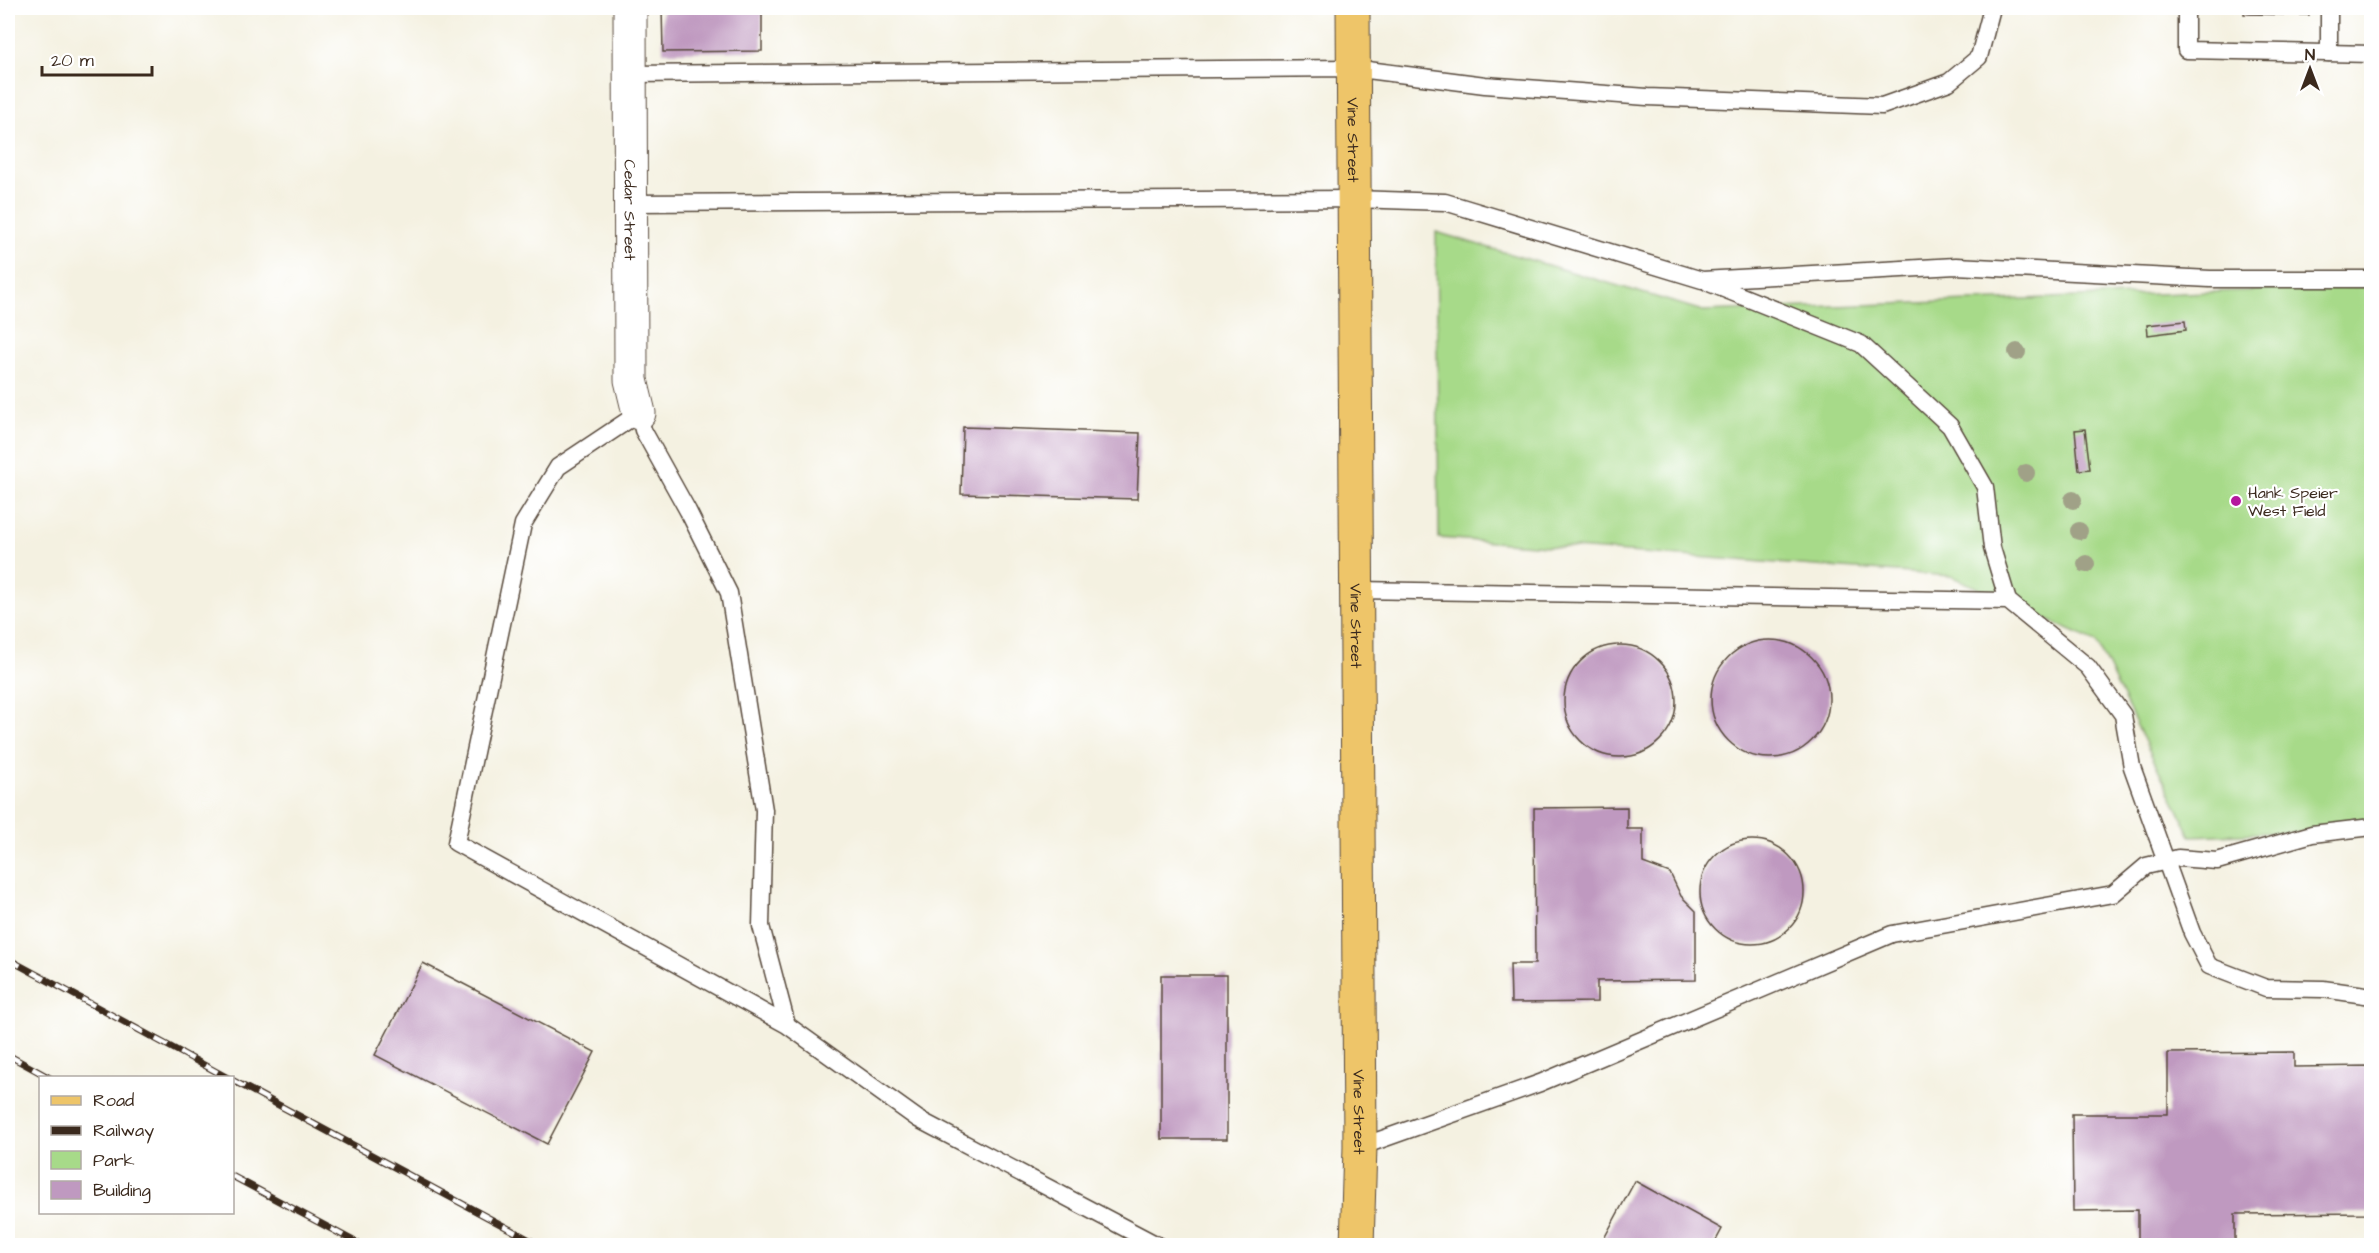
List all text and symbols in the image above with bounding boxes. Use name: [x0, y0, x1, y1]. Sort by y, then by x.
scale bar: [42, 39, 152, 77]
north arrow: [2280, 39, 2340, 99]
text: N: [2305, 44, 2315, 66]
text: 20 m: [51, 48, 94, 73]
street label: Vine Street: [1342, 97, 1364, 183]
street label: Cedar Street: [618, 160, 641, 261]
place label: Hank Speier West Field: [2248, 482, 2338, 522]
marker: Hank Speier West Field: [2229, 494, 2243, 508]
street label: Vine Street: [1345, 583, 1367, 669]
street label: Vine Street: [1348, 1069, 1370, 1155]
legend: [39, 1076, 234, 1214]
text: Road: [93, 1088, 134, 1113]
text: Railway: [93, 1118, 154, 1144]
text: Park: [93, 1148, 135, 1173]
text: Building: [93, 1178, 151, 1204]

